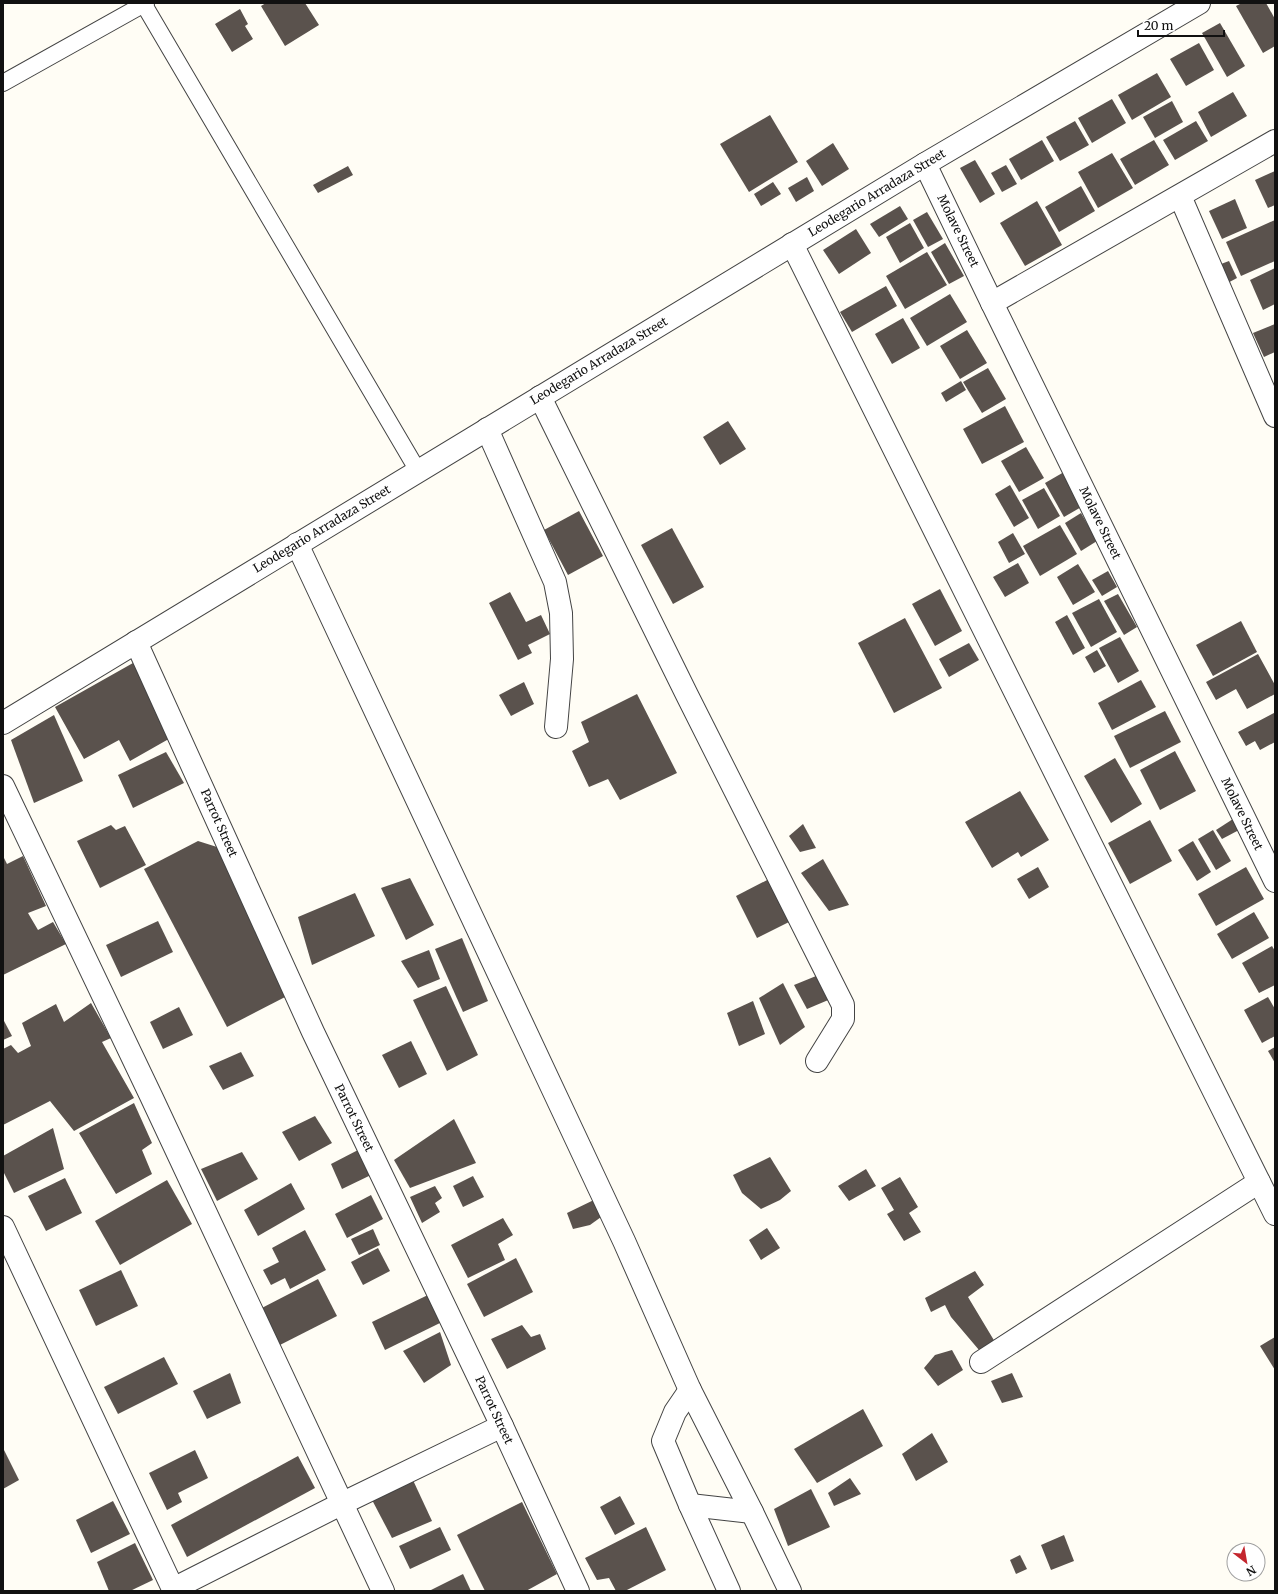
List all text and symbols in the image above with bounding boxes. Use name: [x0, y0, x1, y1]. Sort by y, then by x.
scale bar: [1138, 12, 1224, 38]
text: 20 m: [1144, 18, 1173, 33]
street label: Leodegario Arradaza Street: [805, 145, 948, 240]
street label: Molave Street: [934, 192, 983, 270]
street label: Leodegario Arradaza Street: [527, 313, 670, 408]
street label: Leodegario Arradaza Street: [250, 481, 393, 576]
street label: Molave Street: [1076, 484, 1125, 562]
street label: Molave Street: [1218, 775, 1267, 853]
street label: Parrot Street: [198, 786, 241, 860]
street label: Parrot Street: [332, 1082, 377, 1154]
street label: Parrot Street: [472, 1373, 517, 1446]
north arrow: [1226, 1542, 1266, 1582]
text: N: [1244, 1562, 1258, 1579]

